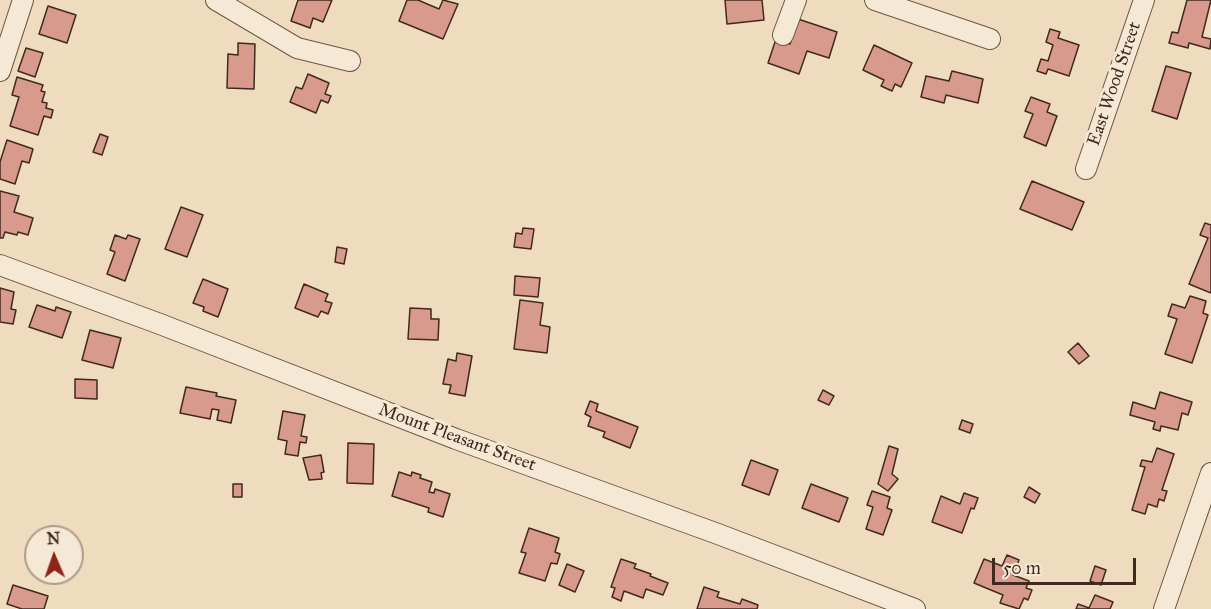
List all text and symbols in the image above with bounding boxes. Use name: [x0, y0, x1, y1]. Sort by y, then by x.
street label: East Wood Street: [1084, 19, 1146, 149]
street label: Mount Pleasant Street: [375, 399, 539, 477]
north arrow: [24, 525, 84, 585]
text: N: [46, 529, 61, 548]
scale bar: [995, 546, 1139, 584]
text: 50 m: [1003, 557, 1041, 579]

